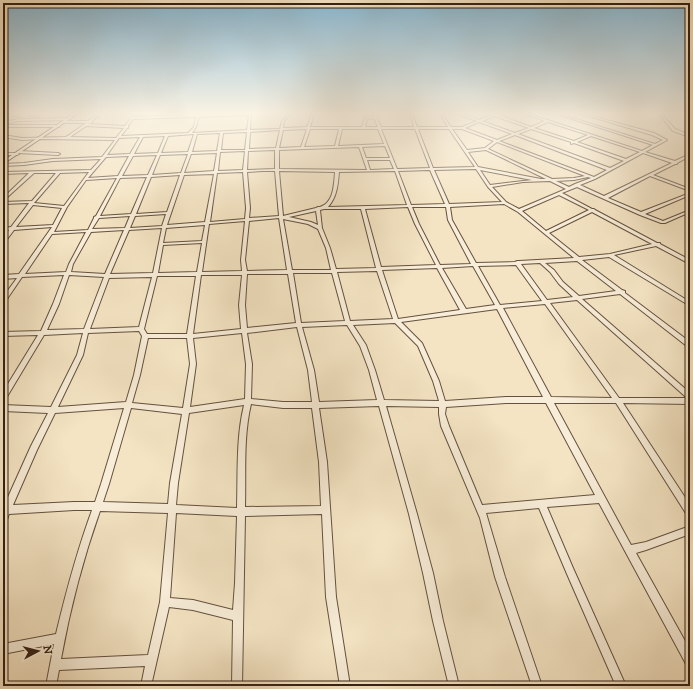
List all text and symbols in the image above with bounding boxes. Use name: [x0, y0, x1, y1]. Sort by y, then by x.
north arrow: [18, 631, 58, 671]
text: N: [39, 645, 54, 655]

